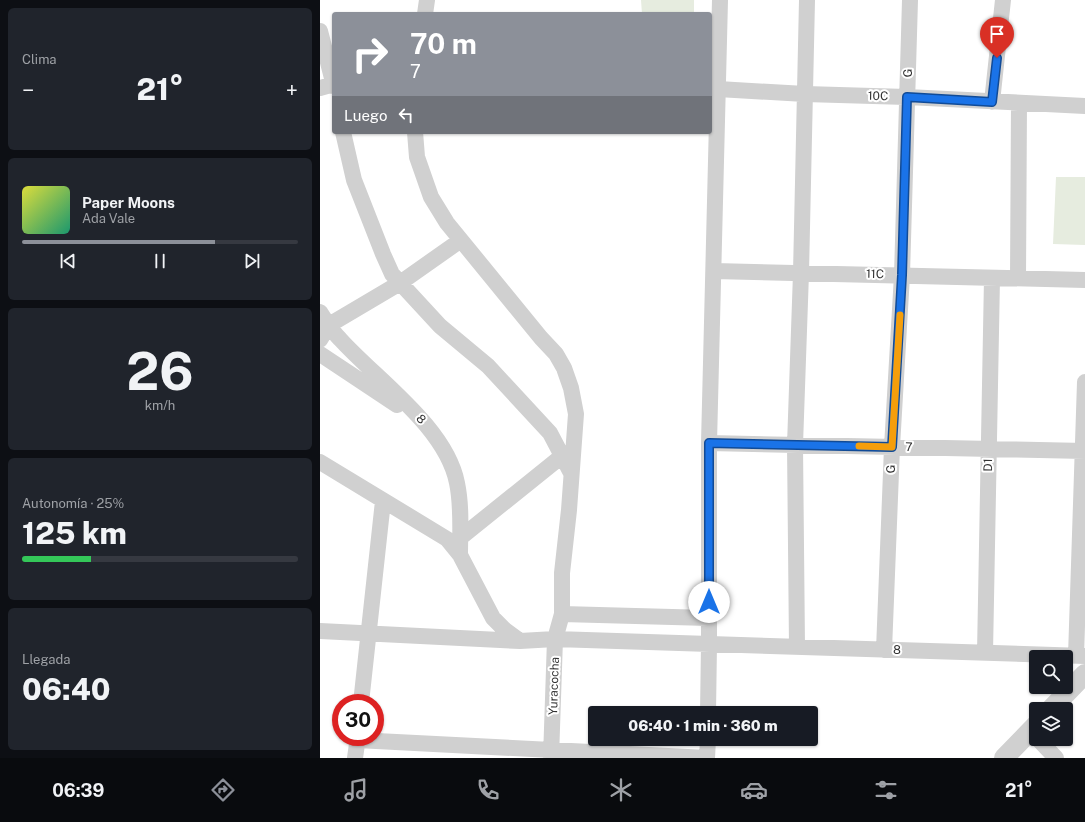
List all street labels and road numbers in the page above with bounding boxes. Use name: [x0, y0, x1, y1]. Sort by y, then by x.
street label: G: [901, 68, 915, 78]
street label: 10C: [868, 89, 888, 103]
street label: 11C: [866, 267, 884, 281]
street label: 8: [413, 411, 429, 427]
street label: 7: [905, 440, 913, 454]
street label: D1: [981, 458, 995, 472]
street label: G: [884, 464, 898, 474]
street label: 8: [893, 643, 901, 657]
street label: Yuracocha: [546, 657, 562, 715]

